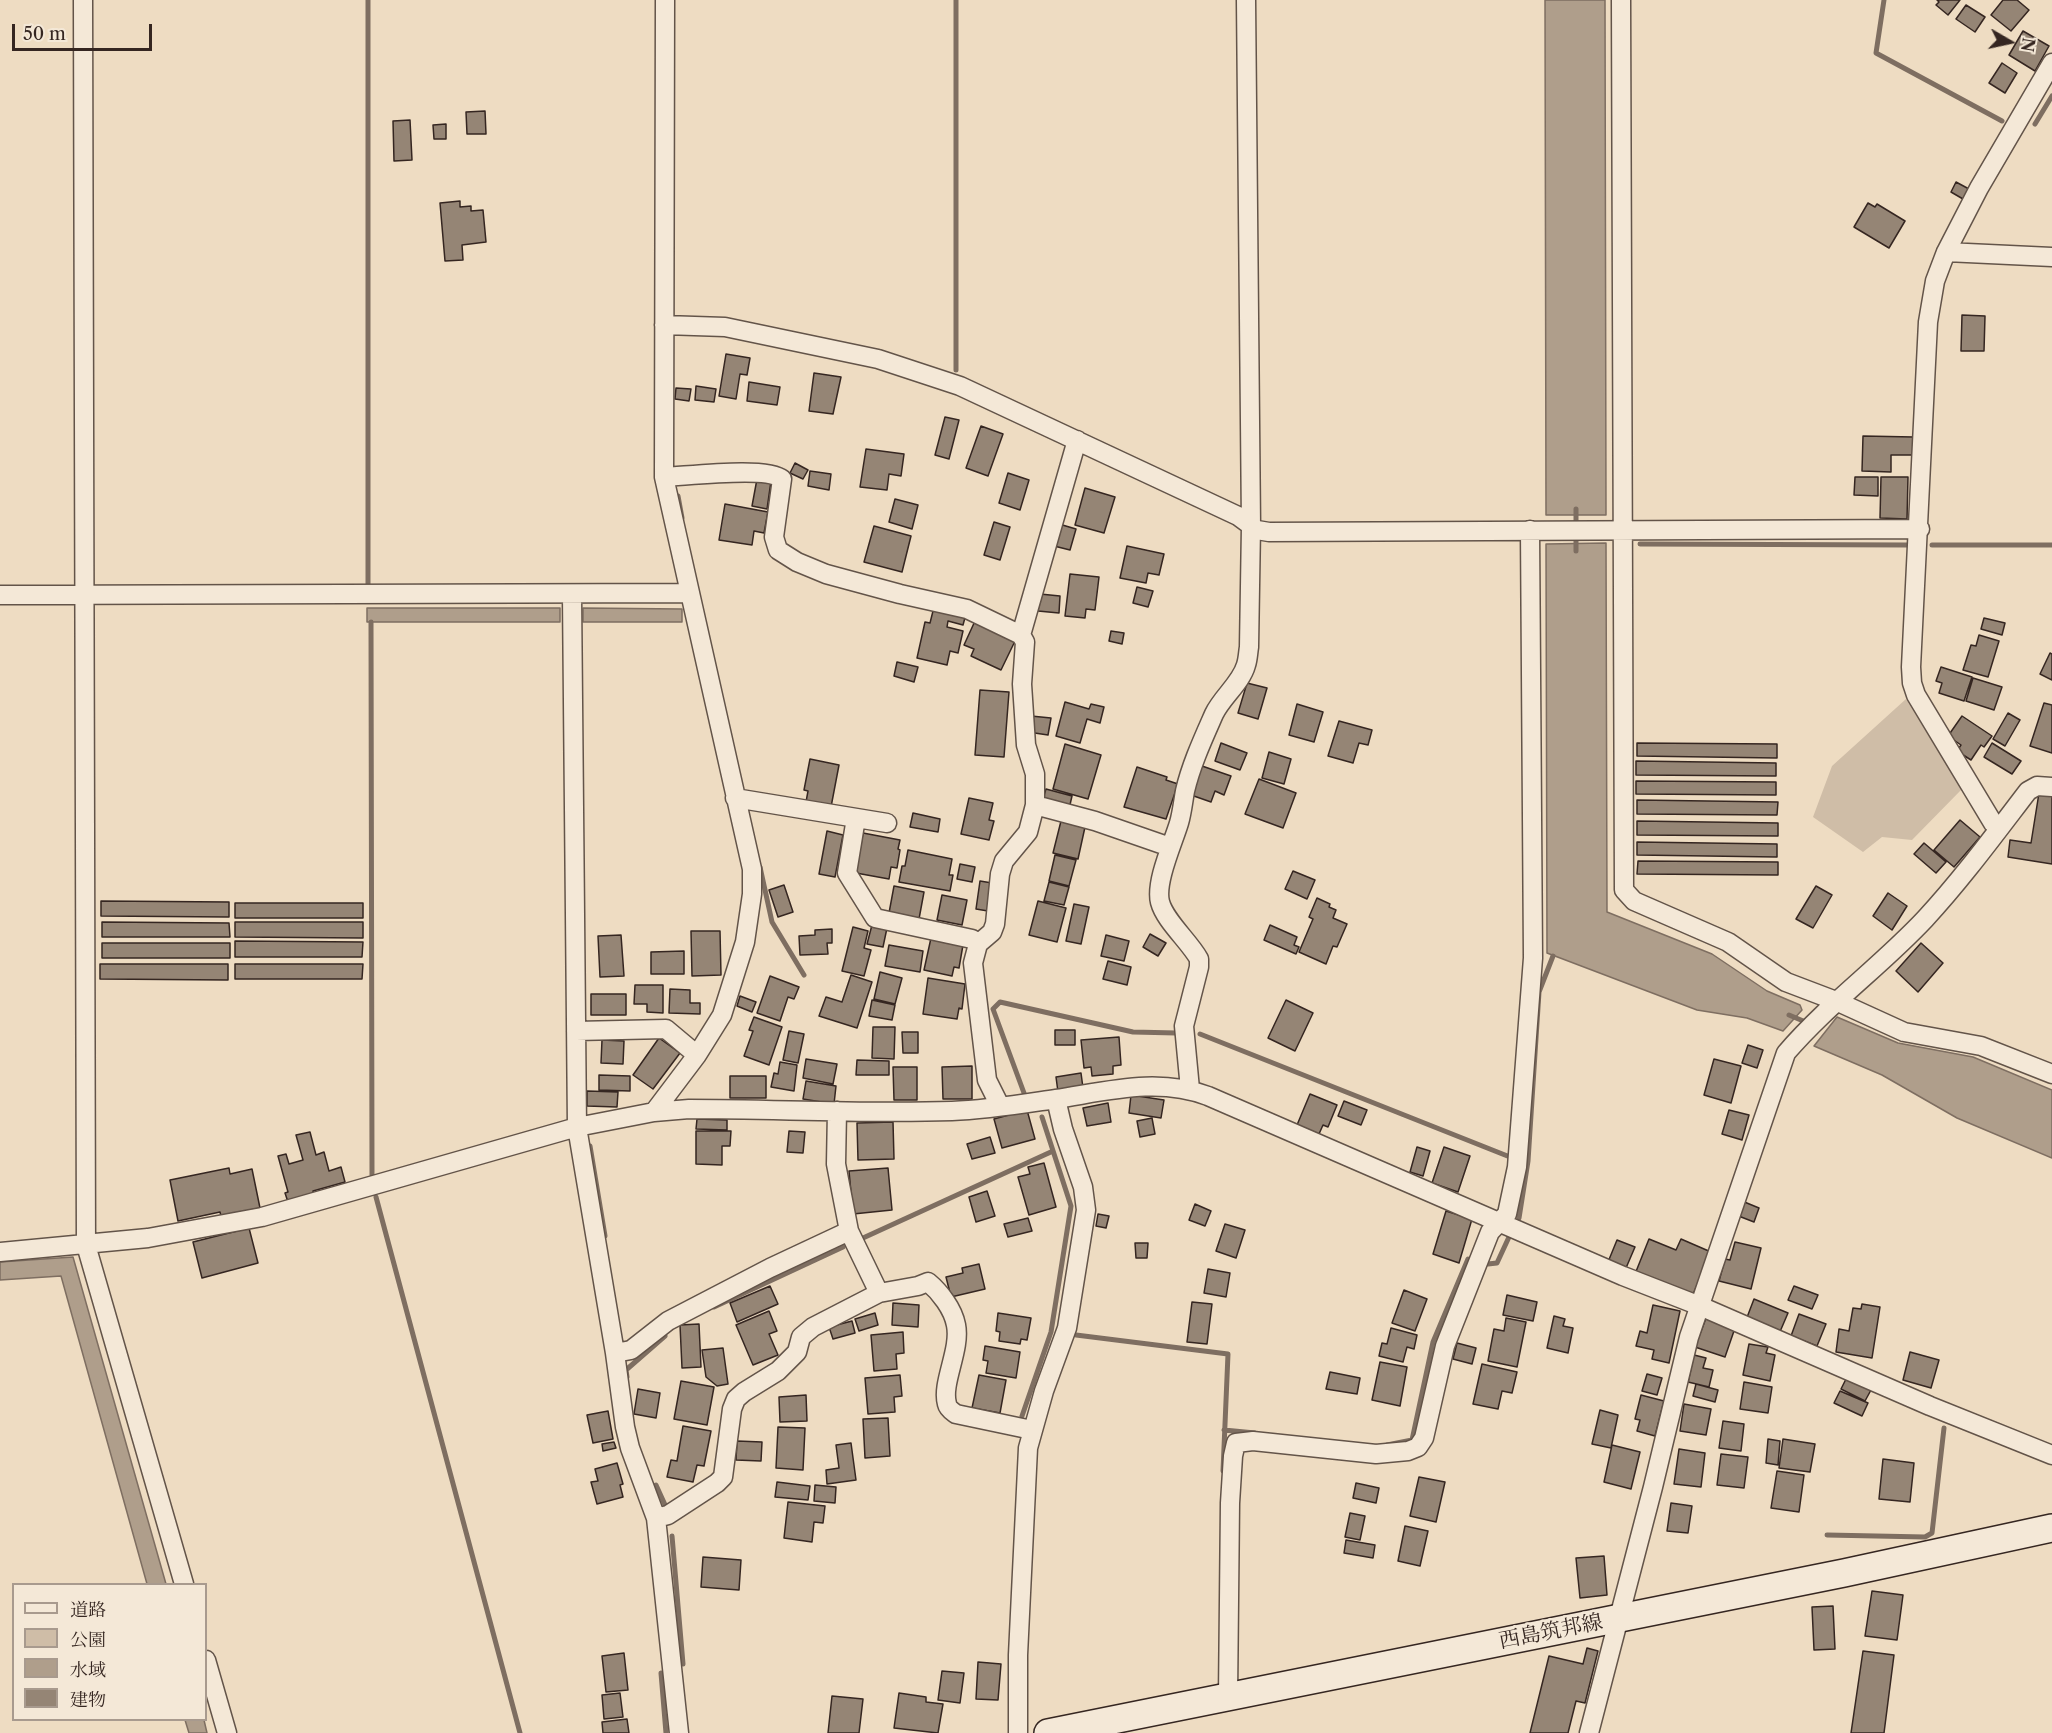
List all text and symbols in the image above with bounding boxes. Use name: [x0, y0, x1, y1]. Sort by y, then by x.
scale bar: [15, 12, 154, 50]
north arrow: [1980, 12, 2040, 72]
text: 50 m: [23, 23, 66, 45]
text: N: [2017, 36, 2039, 53]
legend: [12, 1583, 207, 1721]
text: 道路: [70, 1599, 106, 1621]
street label: 西島筑邦線: [1497, 1610, 1605, 1654]
text: 公園: [70, 1629, 106, 1651]
text: 水域: [70, 1659, 106, 1681]
text: 建物: [70, 1689, 106, 1711]

